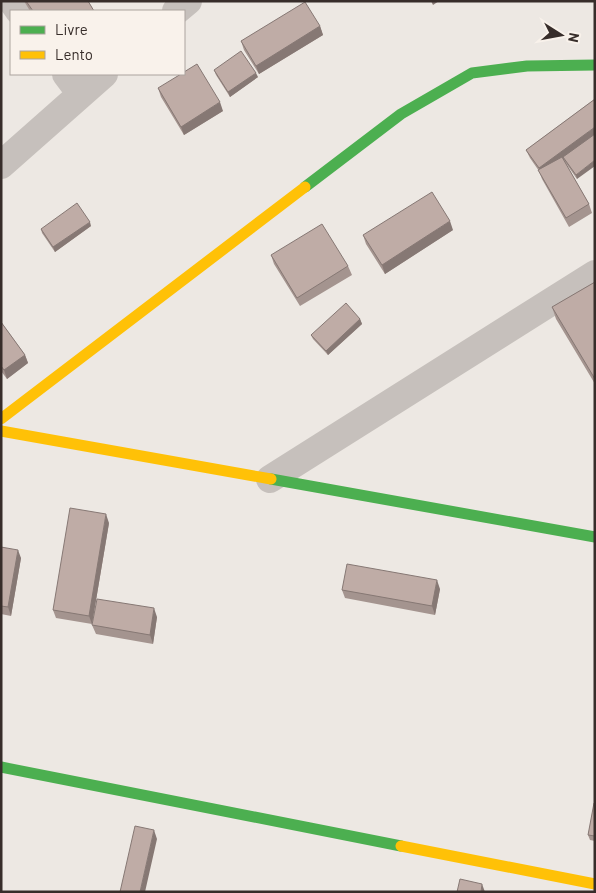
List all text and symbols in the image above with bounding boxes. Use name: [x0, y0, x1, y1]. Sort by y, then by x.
legend: [10, 10, 185, 75]
north arrow: [536, 10, 586, 60]
text: Livre: [55, 20, 88, 38]
text: N: [565, 31, 583, 44]
text: Lento: [55, 45, 93, 63]

